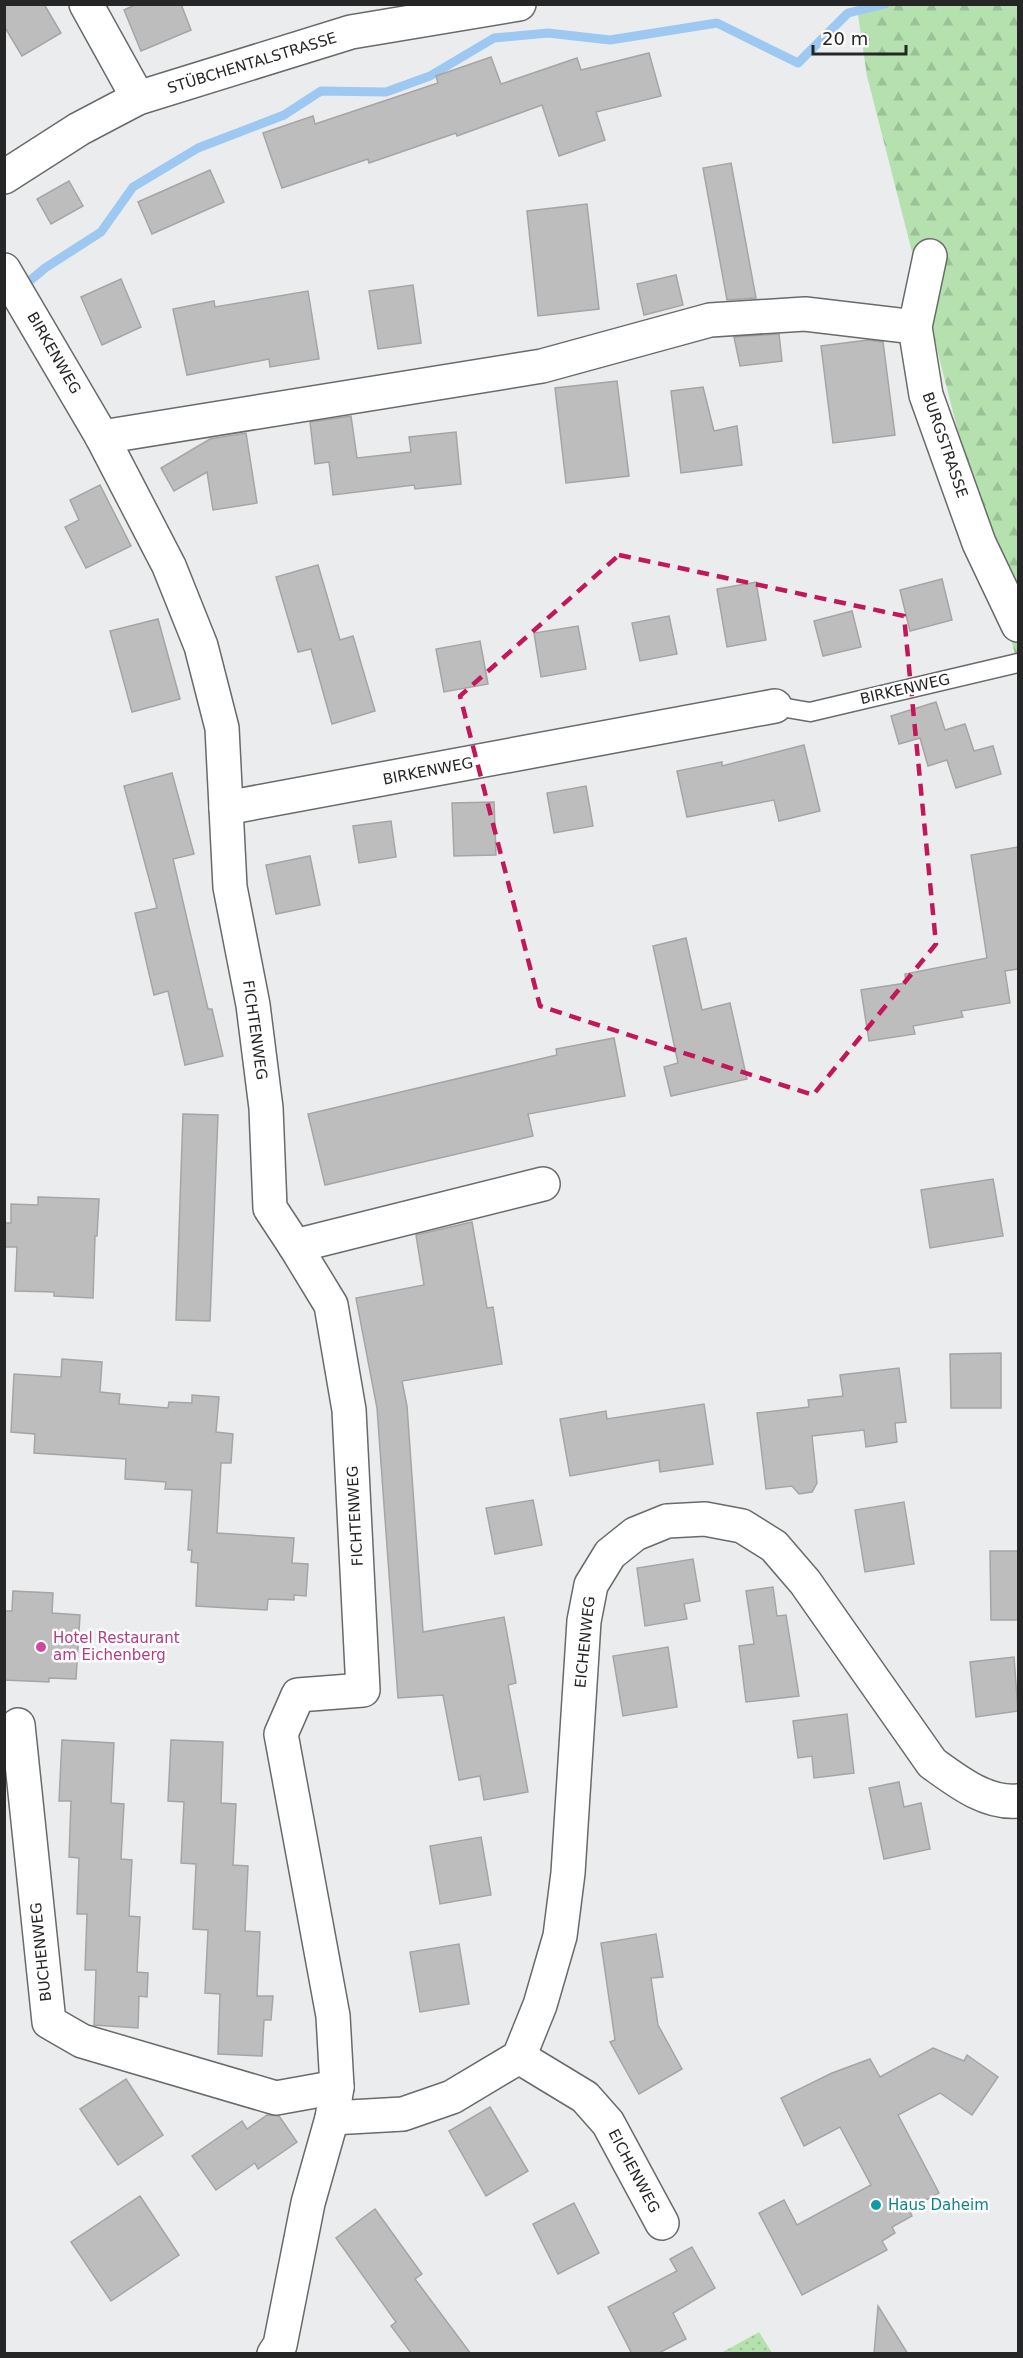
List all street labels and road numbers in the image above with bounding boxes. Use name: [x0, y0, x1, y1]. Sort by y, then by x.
street label: STÜBCHENTALSTRASSE: [165, 28, 339, 97]
street label: BIRKENWEG: [23, 309, 85, 397]
street label: BURGSTRASSE: [918, 390, 972, 500]
street label: BIRKENWEG: [858, 670, 952, 708]
street label: BIRKENWEG: [381, 753, 475, 789]
street label: FICHTENWEG: [239, 979, 271, 1081]
street label: FICHTENWEG: [343, 1465, 367, 1567]
street label: EICHENWEG: [571, 1595, 599, 1689]
street label: BUCHENWEG: [27, 1902, 55, 2002]
street label: EICHENWEG: [604, 2126, 664, 2216]

